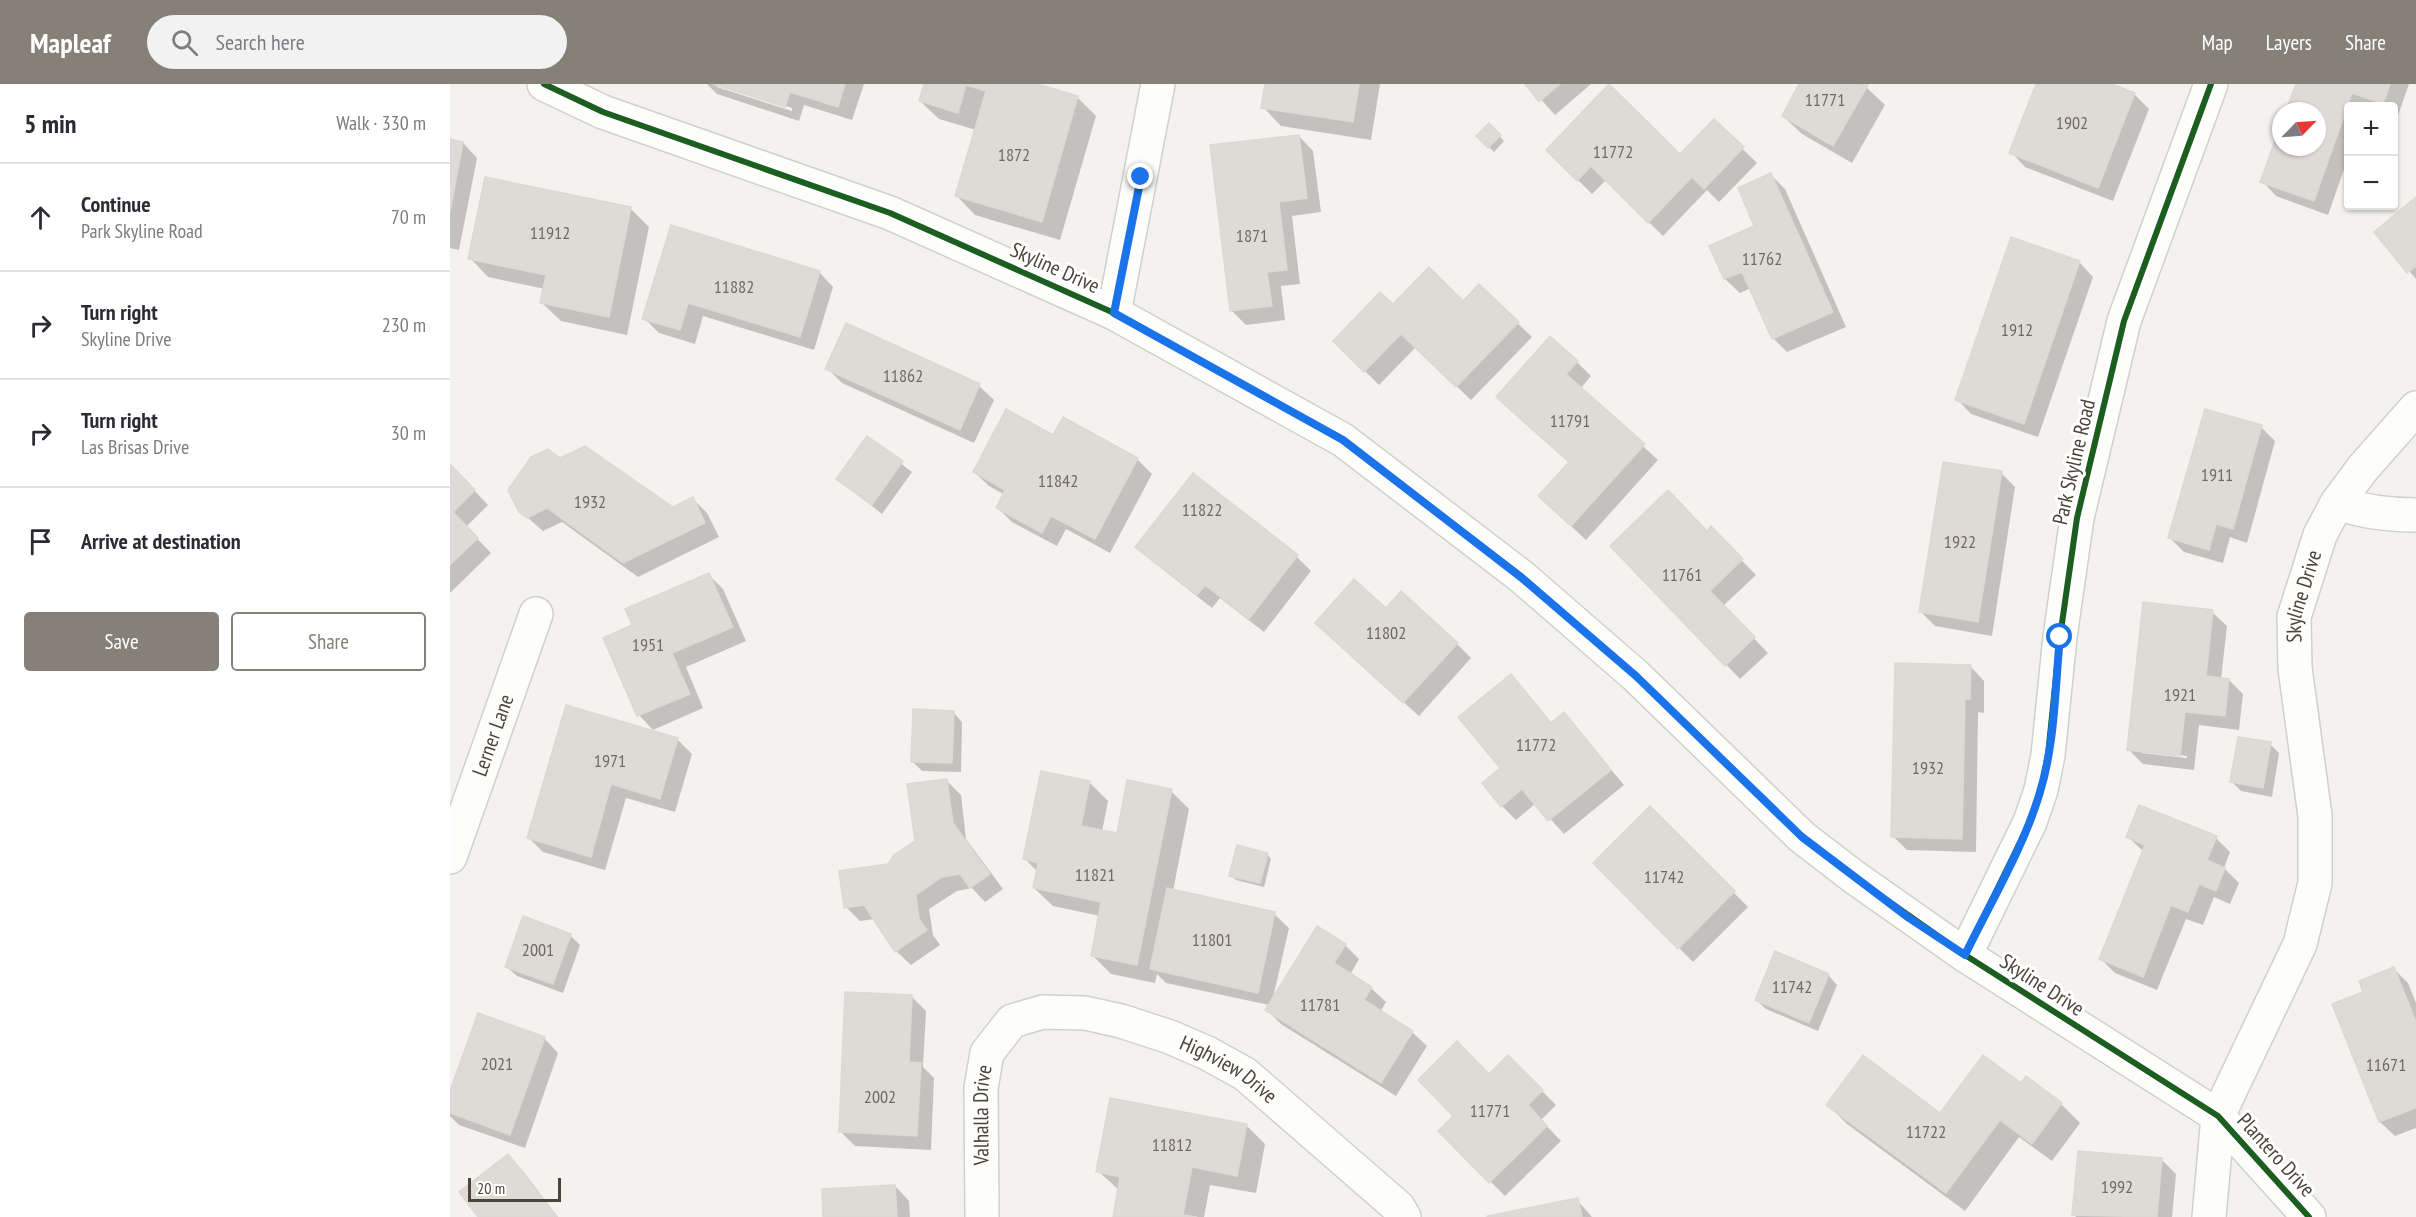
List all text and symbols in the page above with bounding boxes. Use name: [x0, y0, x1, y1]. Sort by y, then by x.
search box: [147, 15, 567, 69]
text: Mapleaf: [30, 24, 111, 61]
icon: search: [168, 26, 201, 59]
text: Search here: [216, 28, 305, 56]
text: Map: [2202, 29, 2233, 56]
text: Layers: [2266, 29, 2312, 56]
text: Share: [2345, 29, 2386, 56]
house number: 11771: [1805, 88, 1845, 111]
north arrow: [2272, 102, 2326, 156]
map controls: [2344, 102, 2398, 210]
button: +: [2344, 102, 2398, 156]
text: 5 min: [24, 107, 77, 140]
text: Walk · 330 m: [336, 110, 426, 136]
house number: 1902: [2056, 111, 2088, 134]
house number: 11772: [1593, 140, 1633, 163]
house number: 1872: [998, 143, 1030, 166]
button: −: [2344, 156, 2398, 210]
route end: [1127, 163, 1153, 189]
text: Continue: [81, 190, 151, 218]
icon: ahead: [24, 201, 57, 234]
text: 70 m: [391, 204, 426, 230]
text: Park Skyline Road: [81, 218, 203, 244]
house number: 11912: [530, 221, 570, 244]
house number: 1871: [1236, 224, 1268, 247]
street label: Skyline Drive: [1006, 236, 1104, 299]
house number: 11762: [1742, 247, 1782, 270]
house number: 11882: [714, 275, 754, 298]
text: Turn right: [81, 298, 158, 326]
icon: right: [24, 309, 57, 342]
text: 230 m: [382, 312, 426, 338]
house number: 1912: [2001, 318, 2033, 341]
text: Skyline Drive: [81, 326, 171, 352]
house number: 11862: [883, 364, 923, 387]
street label: Park Skyline Road: [2046, 397, 2101, 527]
text: Turn right: [81, 406, 158, 434]
house number: 11791: [1550, 409, 1590, 432]
icon: right: [24, 417, 57, 450]
text: 30 m: [391, 420, 426, 446]
text: Las Brisas Drive: [81, 434, 189, 460]
house number: 1911: [2201, 463, 2233, 486]
house number: 11842: [1038, 469, 1078, 492]
house number: 1932: [574, 490, 606, 513]
house number: 11822: [1182, 498, 1222, 521]
icon: arrive: [24, 525, 57, 558]
text: Arrive at destination: [81, 527, 241, 555]
house number: 1922: [1944, 530, 1976, 553]
street label: Skyline Drive: [2280, 547, 2327, 643]
house number: 11761: [1662, 563, 1702, 586]
button: Save: [24, 612, 219, 671]
button: Share: [231, 612, 426, 671]
house number: 11802: [1366, 621, 1406, 644]
route start: [2046, 623, 2072, 649]
house number: 1951: [632, 633, 664, 656]
house number: 1921: [2164, 683, 2196, 706]
street label: Lerner Lane: [466, 691, 519, 780]
house number: 11772: [1516, 733, 1556, 756]
house number: 1971: [594, 749, 626, 772]
house number: 1932: [1912, 756, 1944, 779]
house number: 11821: [1075, 863, 1115, 886]
house number: 11742: [1644, 865, 1684, 888]
house number: 11801: [1192, 928, 1232, 951]
house number: 2001: [522, 938, 554, 961]
street label: Skyline Drive: [1995, 947, 2089, 1022]
house number: 11742: [1772, 975, 1812, 998]
house number: 11781: [1300, 993, 1340, 1016]
street label: Highview Drive: [1176, 1029, 1283, 1109]
house number: 2021: [481, 1052, 513, 1075]
house number: 11671: [2366, 1053, 2406, 1076]
street label: Valhalla Drive: [967, 1063, 998, 1166]
house number: 2002: [864, 1085, 896, 1108]
house number: 11771: [1470, 1099, 1510, 1122]
street label: Plantero Drive: [2232, 1107, 2321, 1202]
house number: 11722: [1906, 1120, 1946, 1143]
house number: 11812: [1152, 1133, 1192, 1156]
scale bar: [468, 1175, 561, 1202]
house number: 1992: [2101, 1175, 2133, 1198]
text: 20 m: [477, 1178, 505, 1198]

